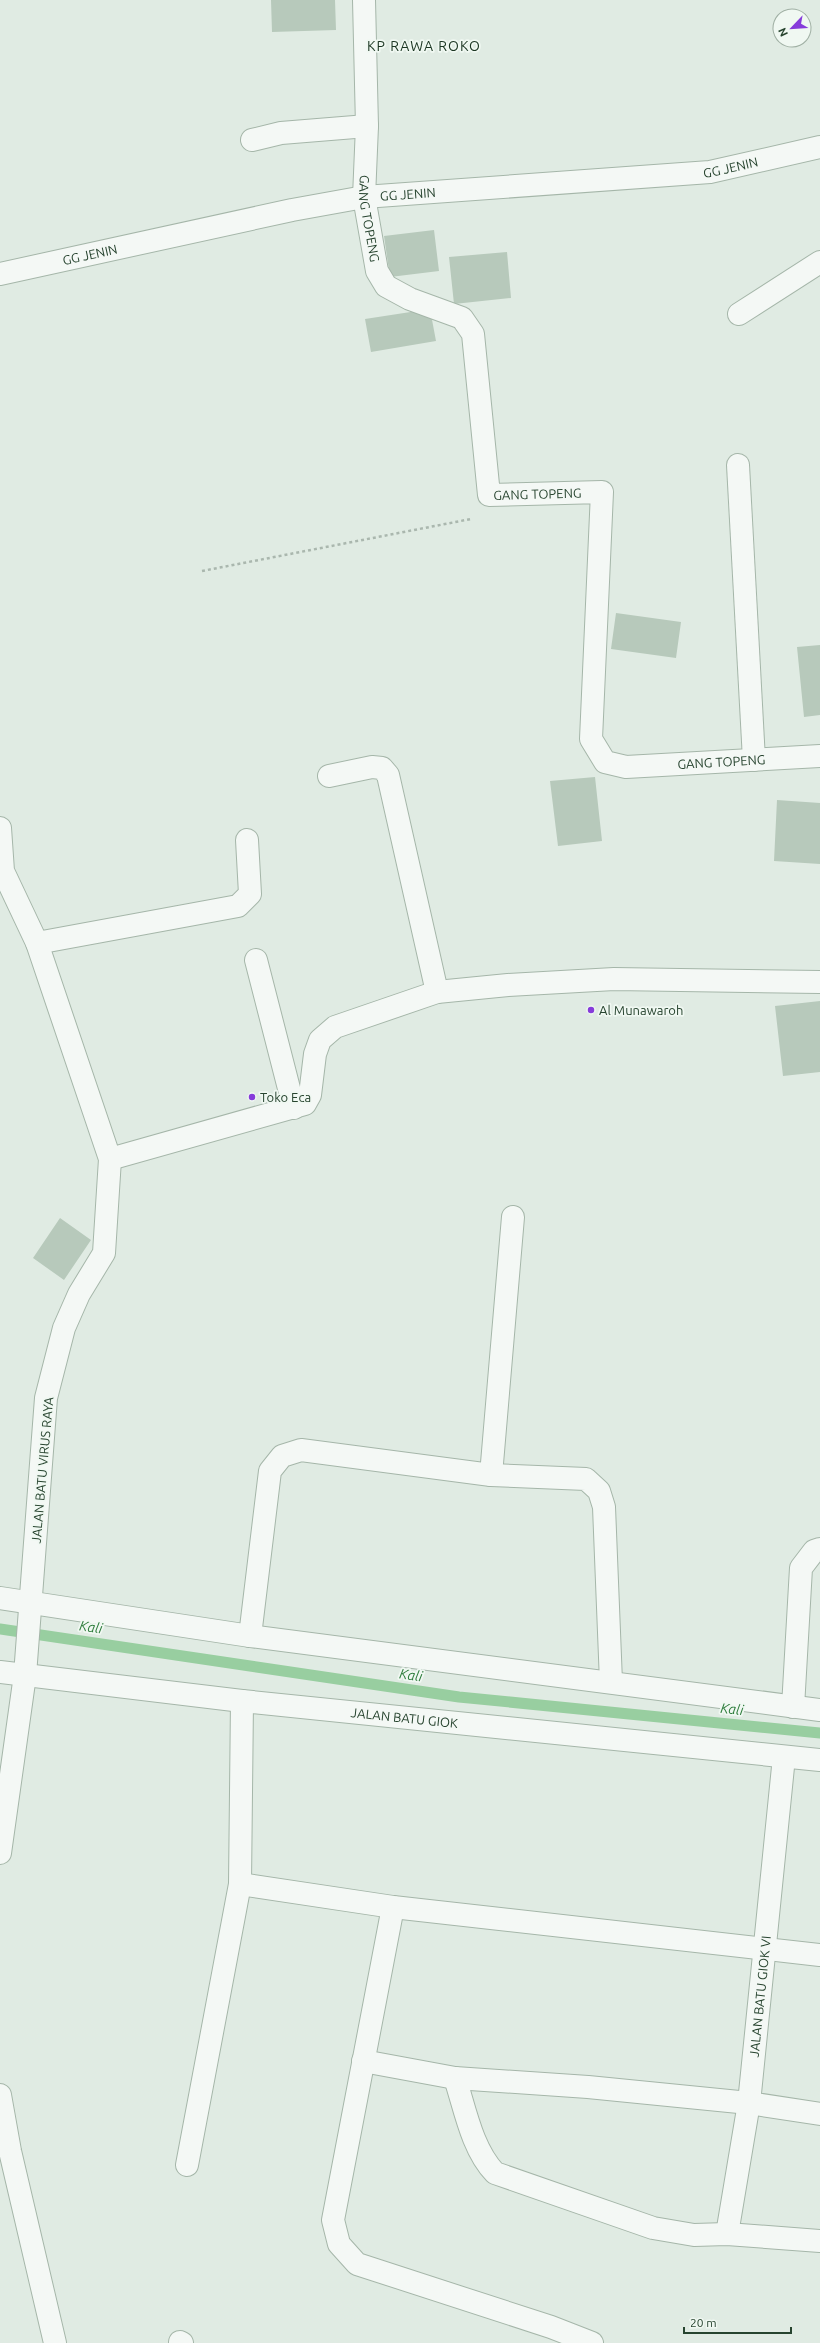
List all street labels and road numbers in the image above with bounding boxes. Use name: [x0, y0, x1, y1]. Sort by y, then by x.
street label: GG JENIN: [703, 154, 759, 179]
street label: GANG TOPENG: [357, 175, 382, 263]
street label: GG JENIN: [379, 185, 436, 203]
street label: GG JENIN: [61, 241, 119, 267]
street label: GANG TOPENG: [493, 486, 582, 502]
street label: GANG TOPENG: [677, 752, 766, 771]
street label: JALAN BATU VIRUS RAYA: [29, 1396, 55, 1544]
street label: JALAN BATU GIOK: [350, 1705, 459, 1730]
street label: JALAN BATU GIOK VI: [747, 1935, 773, 2058]

